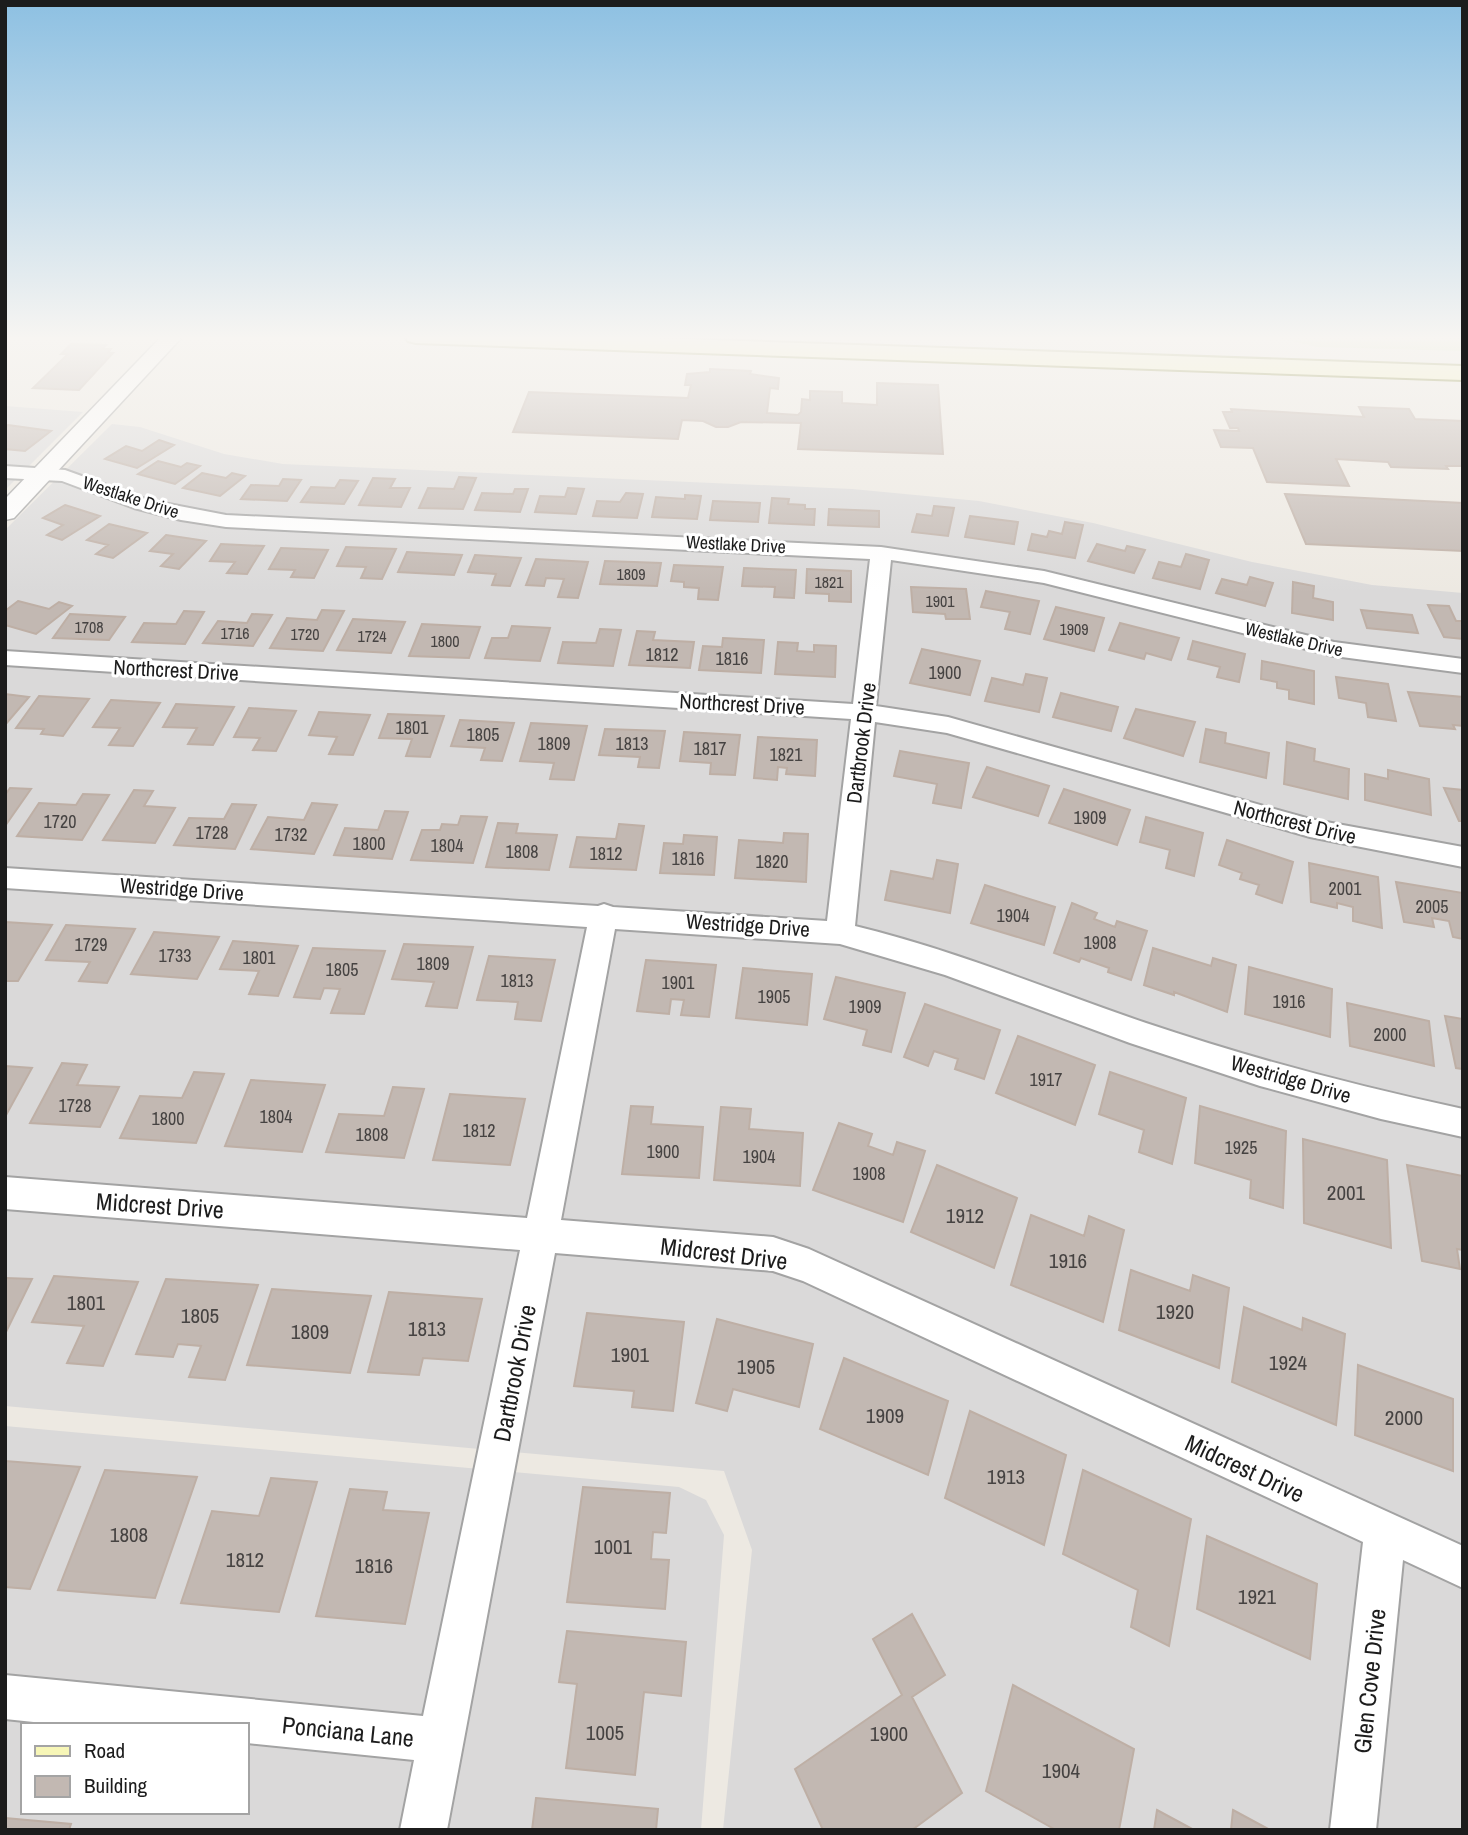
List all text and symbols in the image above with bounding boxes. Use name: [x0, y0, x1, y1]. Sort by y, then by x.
street label: Westlake Drive: [80, 470, 182, 524]
street label: Westlake Drive: [686, 529, 786, 559]
house number: 1809: [616, 563, 646, 585]
house number: 1821: [814, 571, 844, 593]
house number: 1901: [925, 590, 955, 612]
house number: 1708: [74, 616, 104, 638]
street label: Westlake Drive: [1243, 616, 1345, 662]
house number: 1909: [1059, 618, 1089, 640]
house number: 1716: [220, 622, 250, 644]
house number: 1720: [290, 623, 320, 645]
house number: 1724: [357, 625, 387, 647]
house number: 1800: [430, 630, 460, 652]
house number: 1812: [646, 642, 678, 667]
house number: 1816: [716, 646, 748, 671]
street label: Northcrest Drive: [113, 652, 239, 688]
house number: 1900: [929, 660, 961, 685]
street label: Dartbrook Drive: [839, 681, 883, 805]
street label: Northcrest Drive: [679, 686, 805, 722]
house number: 1801: [396, 715, 429, 740]
house number: 1805: [467, 722, 499, 747]
house number: 1809: [538, 731, 570, 756]
house number: 1813: [616, 731, 648, 756]
house number: 1817: [694, 736, 726, 761]
house number: 1821: [770, 742, 803, 767]
street label: Northcrest Drive: [1231, 793, 1359, 851]
house number: 1909: [1074, 805, 1106, 830]
house number: 1720: [44, 809, 76, 834]
house number: 1728: [196, 820, 228, 845]
house number: 1732: [275, 822, 307, 847]
house number: 1800: [353, 831, 385, 856]
house number: 1804: [431, 833, 463, 858]
house number: 1808: [506, 839, 538, 864]
house number: 1812: [590, 841, 622, 866]
house number: 1816: [672, 846, 704, 871]
house number: 1820: [756, 849, 788, 874]
street label: Westridge Drive: [119, 870, 245, 908]
house number: 2001: [1329, 876, 1362, 901]
house number: 2005: [1416, 894, 1448, 919]
house number: 1904: [997, 903, 1029, 928]
street label: Westridge Drive: [685, 906, 811, 944]
house number: 1908: [1084, 930, 1116, 955]
house number: 1729: [75, 932, 107, 957]
house number: 1733: [159, 943, 191, 968]
house number: 1801: [243, 945, 276, 970]
house number: 1809: [417, 951, 449, 976]
house number: 1805: [326, 957, 358, 982]
house number: 1813: [501, 968, 533, 993]
house number: 1901: [662, 970, 695, 995]
house number: 1905: [758, 984, 790, 1009]
house number: 1916: [1273, 989, 1305, 1014]
house number: 1909: [849, 994, 881, 1019]
house number: 2000: [1374, 1022, 1406, 1047]
street label: Westridge Drive: [1227, 1048, 1355, 1110]
house number: 1917: [1030, 1067, 1062, 1092]
house number: 1728: [59, 1093, 91, 1118]
house number: 1804: [260, 1104, 292, 1129]
house number: 1800: [152, 1106, 184, 1131]
house number: 1812: [463, 1118, 495, 1143]
house number: 1808: [356, 1122, 388, 1147]
house number: 1925: [1225, 1135, 1257, 1160]
house number: 1900: [647, 1139, 679, 1164]
house number: 1904: [743, 1144, 775, 1169]
house number: 1908: [853, 1161, 885, 1186]
house number: 2001: [1327, 1178, 1366, 1207]
street label: Midcrest Drive: [95, 1185, 225, 1225]
house number: 1912: [946, 1201, 984, 1230]
street label: Midcrest Drive: [659, 1229, 789, 1277]
house number: 1916: [1049, 1246, 1087, 1275]
house number: 1801: [67, 1288, 106, 1317]
house number: 1920: [1156, 1297, 1194, 1326]
house number: 1805: [181, 1301, 219, 1330]
street label: Dartbrook Drive: [485, 1302, 543, 1444]
house number: 1813: [408, 1314, 446, 1343]
house number: 1809: [291, 1317, 329, 1346]
house number: 1901: [611, 1340, 650, 1369]
house number: 1924: [1269, 1348, 1308, 1377]
house number: 1905: [737, 1352, 775, 1381]
house number: 1909: [866, 1401, 904, 1430]
house number: 2000: [1385, 1403, 1423, 1432]
street label: Midcrest Drive: [1180, 1426, 1310, 1510]
house number: 1913: [987, 1462, 1025, 1491]
house number: 1808: [110, 1520, 148, 1549]
house number: 1001: [594, 1532, 633, 1561]
house number: 1812: [226, 1545, 264, 1574]
house number: 1816: [355, 1551, 393, 1580]
house number: 1921: [1238, 1582, 1277, 1611]
street label: Glen Cove Drive: [1345, 1607, 1393, 1755]
street label: Ponciana Lane: [280, 1708, 416, 1754]
house number: 1005: [586, 1718, 624, 1747]
house number: 1900: [870, 1719, 908, 1748]
legend: [21, 1723, 248, 1814]
text: Road: [84, 1736, 125, 1765]
house number: 1904: [1042, 1756, 1081, 1785]
text: Building: [84, 1771, 148, 1800]

